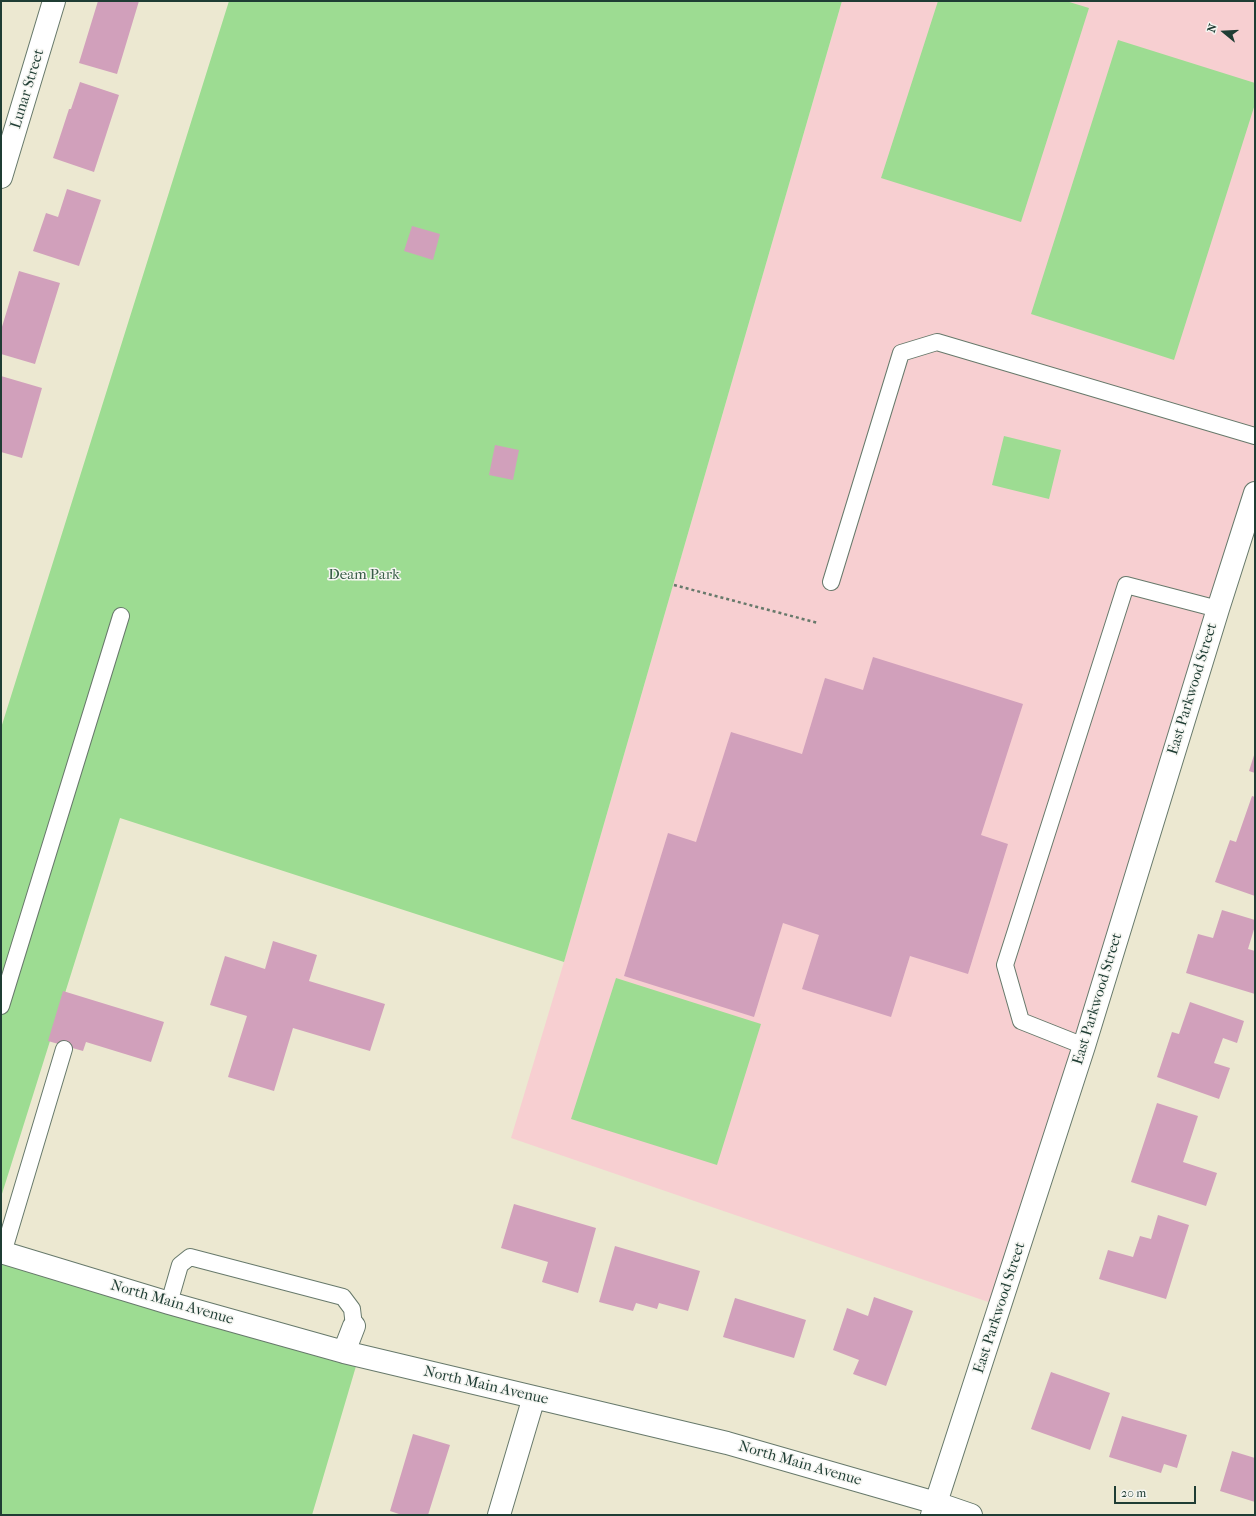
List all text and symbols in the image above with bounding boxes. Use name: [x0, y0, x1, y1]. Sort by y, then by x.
north arrow: [1204, 12, 1244, 52]
text: N: [1205, 22, 1220, 34]
street label: Lunar Street: [7, 47, 49, 131]
park label: Deam Park: [328, 566, 400, 584]
street label: East Parkwood Street: [1164, 621, 1222, 757]
street label: East Parkwood Street: [1069, 931, 1127, 1067]
street label: East Parkwood Street: [970, 1240, 1030, 1376]
street label: North Main Avenue: [108, 1277, 236, 1329]
street label: North Main Avenue: [422, 1363, 550, 1409]
street label: North Main Avenue: [736, 1438, 864, 1490]
scale bar: [1116, 1478, 1198, 1504]
text: 20 m: [1121, 1486, 1146, 1500]

